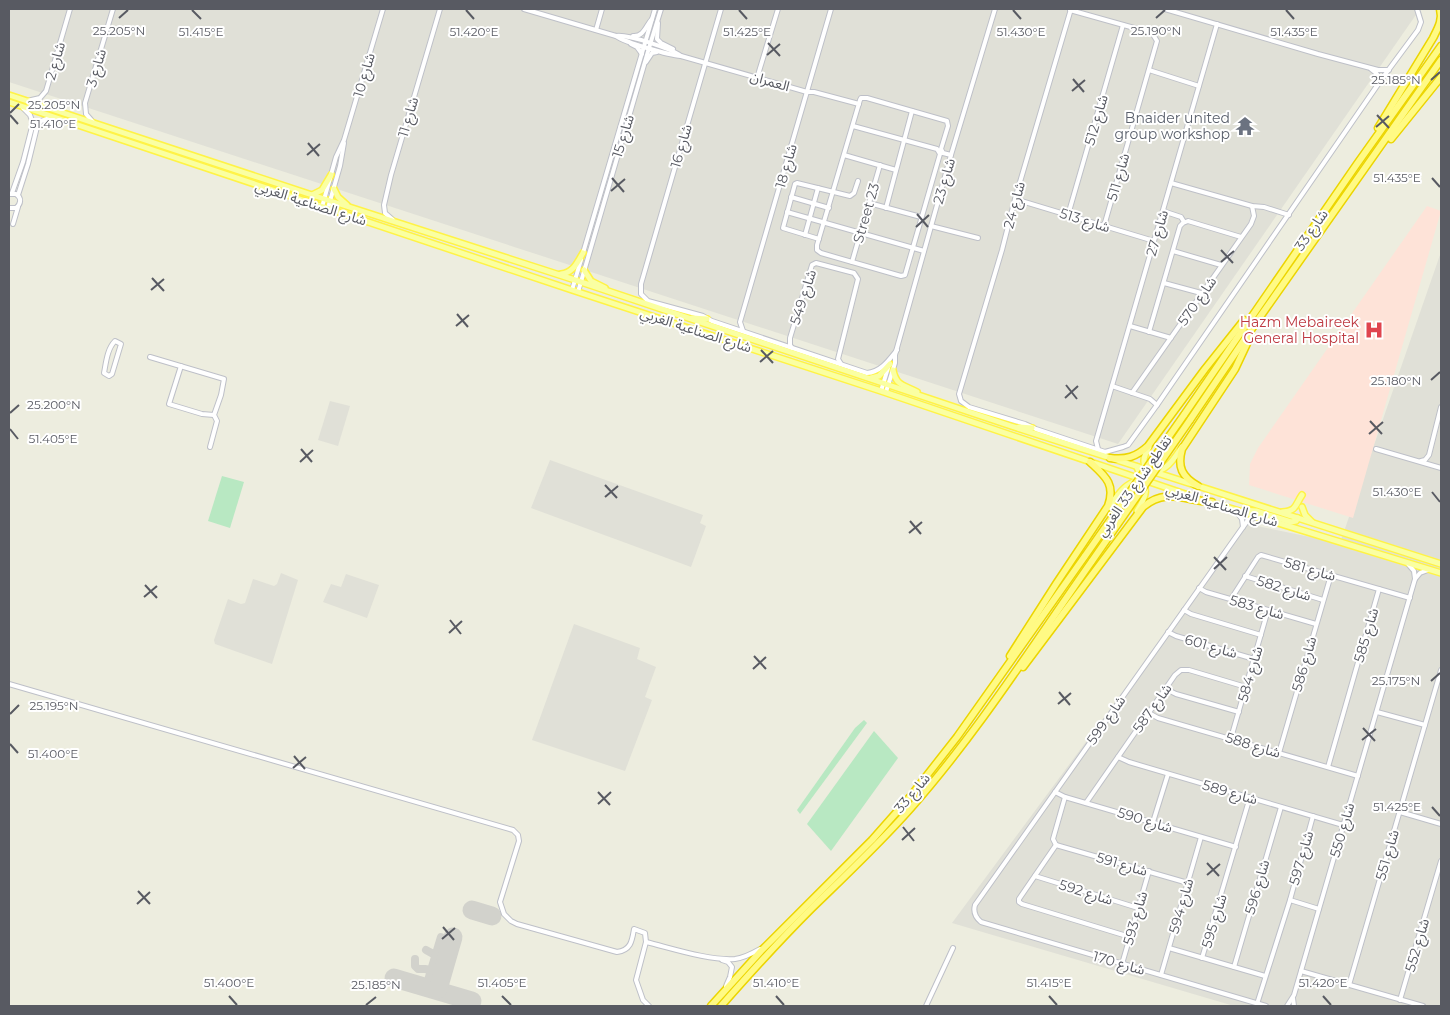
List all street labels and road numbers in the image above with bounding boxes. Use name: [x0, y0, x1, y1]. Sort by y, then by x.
street label: شارع 2: [41, 40, 71, 83]
street label: شارع 3: [82, 47, 112, 90]
street label: شارع 10: [349, 51, 381, 100]
street label: العمران: [748, 67, 792, 95]
street label: شارع 512: [1080, 93, 1114, 148]
street label: شارع 11: [394, 95, 424, 140]
street label: شارع 15: [608, 112, 640, 160]
street label: شارع 16: [666, 122, 698, 170]
street label: شارع 18: [771, 142, 803, 191]
street label: شارع 511: [1103, 151, 1135, 204]
street label: شارع 23: [929, 156, 961, 207]
street label: شارع الصناعية الغربي: [252, 176, 369, 232]
street label: شارع 24: [999, 180, 1031, 231]
street label: Street 23: [849, 181, 883, 245]
street label: شارع 513: [1057, 204, 1112, 238]
street label: شارع 33: [1290, 206, 1333, 255]
street label: شارع 27: [1142, 208, 1174, 259]
street label: شارع 549: [786, 267, 822, 327]
street label: شارع 570: [1174, 273, 1222, 330]
street label: شارع الصناعية الغربي: [637, 303, 754, 359]
street label: تقاطع شارع 33 الغربي: [1092, 432, 1178, 541]
street label: شارع الصناعية الغربي: [1163, 479, 1280, 533]
street label: شارع 581: [1282, 553, 1338, 587]
street label: شارع 582: [1254, 571, 1313, 607]
street label: شارع 583: [1227, 591, 1286, 625]
street label: شارع 585: [1350, 606, 1384, 665]
street label: شارع 601: [1182, 630, 1239, 664]
street label: شارع 586: [1288, 634, 1322, 694]
street label: شارع 584: [1233, 644, 1268, 704]
street label: شارع 587: [1129, 680, 1177, 737]
street label: شارع 599: [1083, 692, 1131, 749]
street label: شارع 588: [1223, 728, 1283, 764]
street label: شارع 33: [890, 769, 935, 818]
street label: شارع 589: [1200, 776, 1260, 810]
street label: شارع 550: [1326, 801, 1360, 860]
street label: شارع 590: [1115, 803, 1175, 839]
street label: شارع 551: [1371, 828, 1405, 883]
street label: شارع 597: [1285, 829, 1319, 888]
street label: شارع 591: [1094, 848, 1150, 882]
street label: شارع 596: [1241, 858, 1275, 917]
street label: شارع 592: [1056, 875, 1115, 911]
street label: شارع 594: [1165, 876, 1199, 936]
street label: شارع 593: [1119, 889, 1153, 948]
street label: شارع 595: [1197, 892, 1233, 951]
street label: شارع 552: [1401, 916, 1435, 974]
street label: شارع 170: [1090, 947, 1147, 981]

